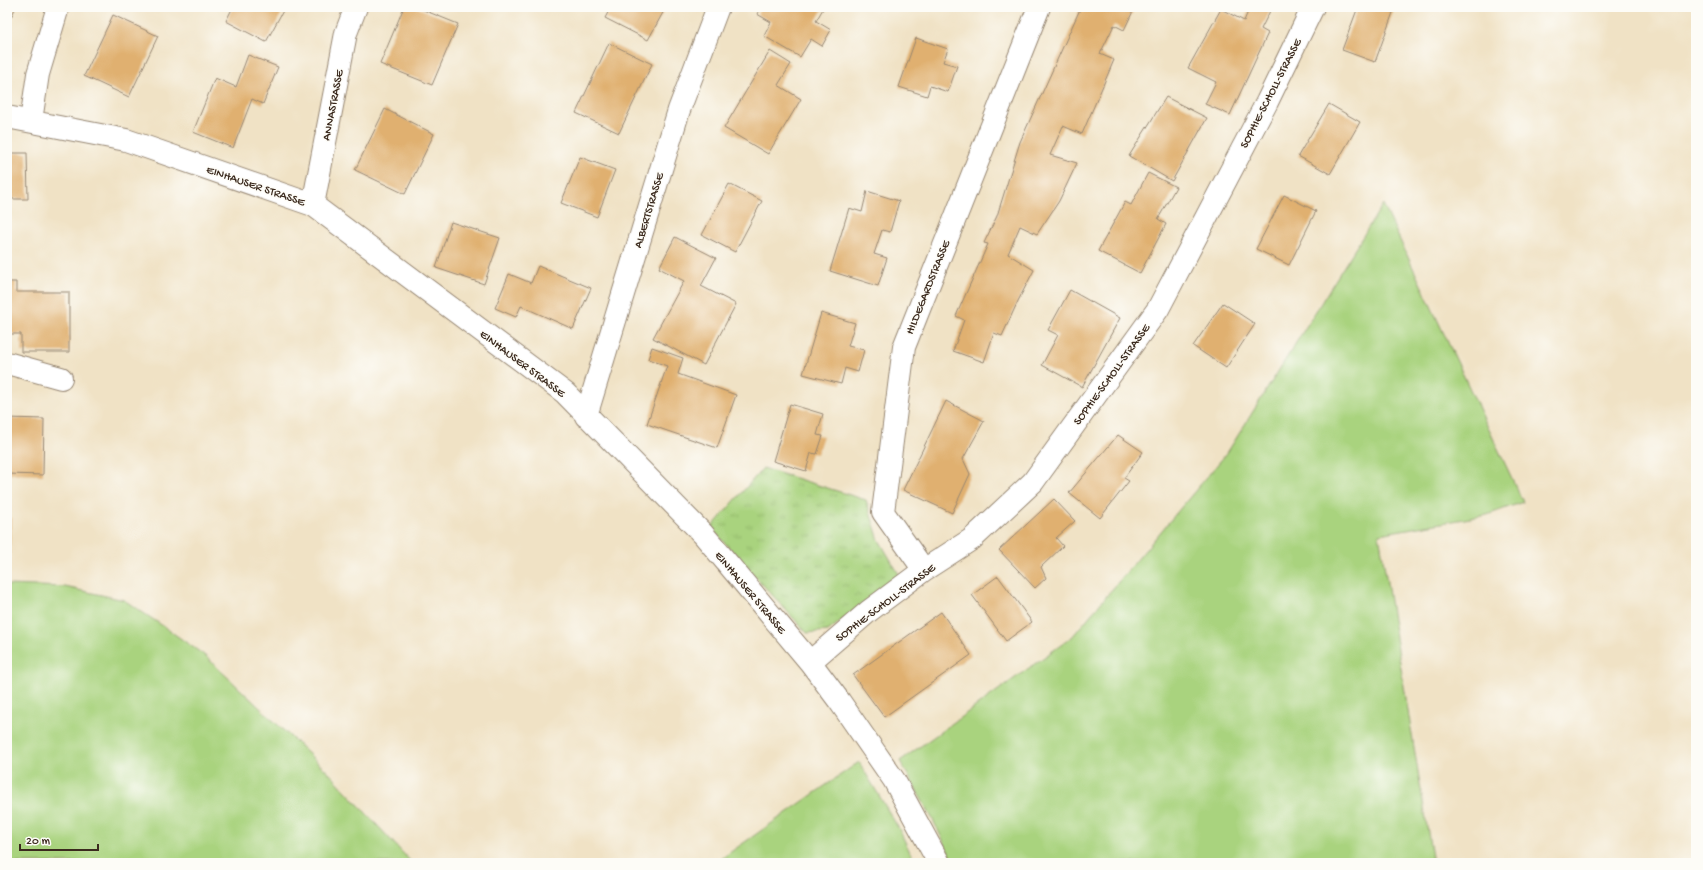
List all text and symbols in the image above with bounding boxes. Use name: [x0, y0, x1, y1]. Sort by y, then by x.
street label: SOPHIE-SCHOLL-STRASSE: [1238, 36, 1306, 151]
street label: ANNASTRASSE: [320, 68, 348, 142]
street label: EINHAUSER STRASSE: [204, 163, 307, 211]
street label: ALBERTSTRASSE: [632, 171, 668, 250]
street label: HILDEGARDSTRASSE: [904, 238, 954, 337]
street label: SOPHIE-SCHOLL-STRASSE: [1071, 322, 1154, 428]
street label: EINHAUSER STRASSE: [476, 328, 568, 402]
street label: EINHAUSER STRASSE: [711, 549, 788, 638]
street label: SOPHIE-SCHOLL-STRASSE: [834, 561, 939, 646]
scale bar: [20, 826, 98, 852]
text: 20 m: [26, 835, 51, 849]

